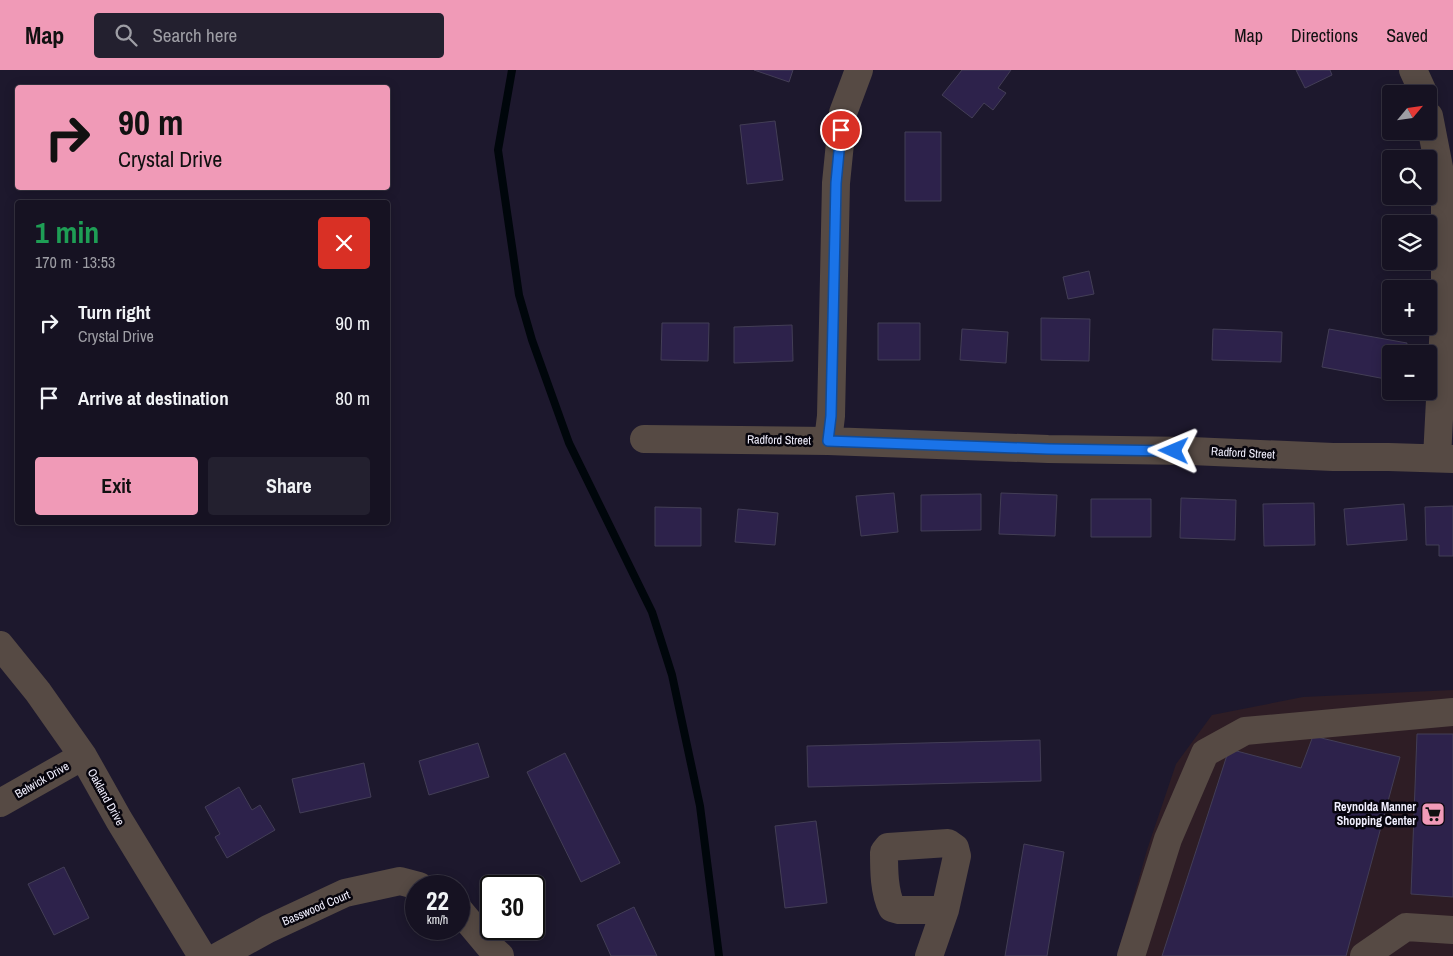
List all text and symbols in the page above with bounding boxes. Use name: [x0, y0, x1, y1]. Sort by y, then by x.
search box: [94, 13, 444, 58]
text: Map: [25, 19, 64, 51]
icon: search: [112, 21, 140, 49]
text: Search here: [152, 22, 237, 48]
text: Map: [1234, 23, 1263, 48]
text: Directions: [1291, 23, 1358, 48]
text: Saved: [1386, 23, 1428, 48]
north arrow: [1382, 85, 1438, 140]
map controls: [1382, 85, 1437, 400]
text: 90 m: [118, 99, 183, 146]
icon: right: [35, 105, 100, 170]
pin: [820, 109, 862, 151]
icon: arrive: [827, 116, 855, 144]
text: Crystal Drive: [118, 144, 222, 174]
button: search: [1382, 150, 1437, 205]
text: 1 min: [35, 212, 99, 252]
button: layers: [1382, 215, 1437, 270]
button: close: [318, 217, 370, 269]
text: 170 m · 13:53: [35, 251, 115, 273]
button: +: [1382, 280, 1437, 335]
text: Turn right: [78, 299, 150, 325]
icon: right: [35, 309, 63, 337]
text: 90 m: [335, 310, 370, 336]
text: Crystal Drive: [78, 325, 154, 347]
button: −: [1382, 345, 1437, 400]
icon: arrive: [35, 384, 63, 412]
text: Arrive at destination: [78, 385, 229, 411]
text: 80 m: [335, 385, 370, 411]
position arrow: [1147, 424, 1199, 476]
street label: Radford Street: [747, 431, 811, 449]
street label: Radford Street: [1211, 443, 1276, 463]
button: Exit: [35, 457, 198, 515]
button: Share: [208, 457, 370, 515]
street label: Belwick Drive: [12, 758, 72, 802]
street label: Oakland Drive: [84, 766, 128, 828]
place label: Reynolda Manner Shopping Center: [1334, 799, 1416, 829]
supermarket icon: Reynolda Manner Shopping Center: [1420, 801, 1446, 827]
speed limit sign: 30: [480, 875, 545, 940]
text: 22: [426, 884, 449, 918]
street label: Basswood Court: [280, 886, 353, 929]
text: km/h: [427, 912, 448, 928]

